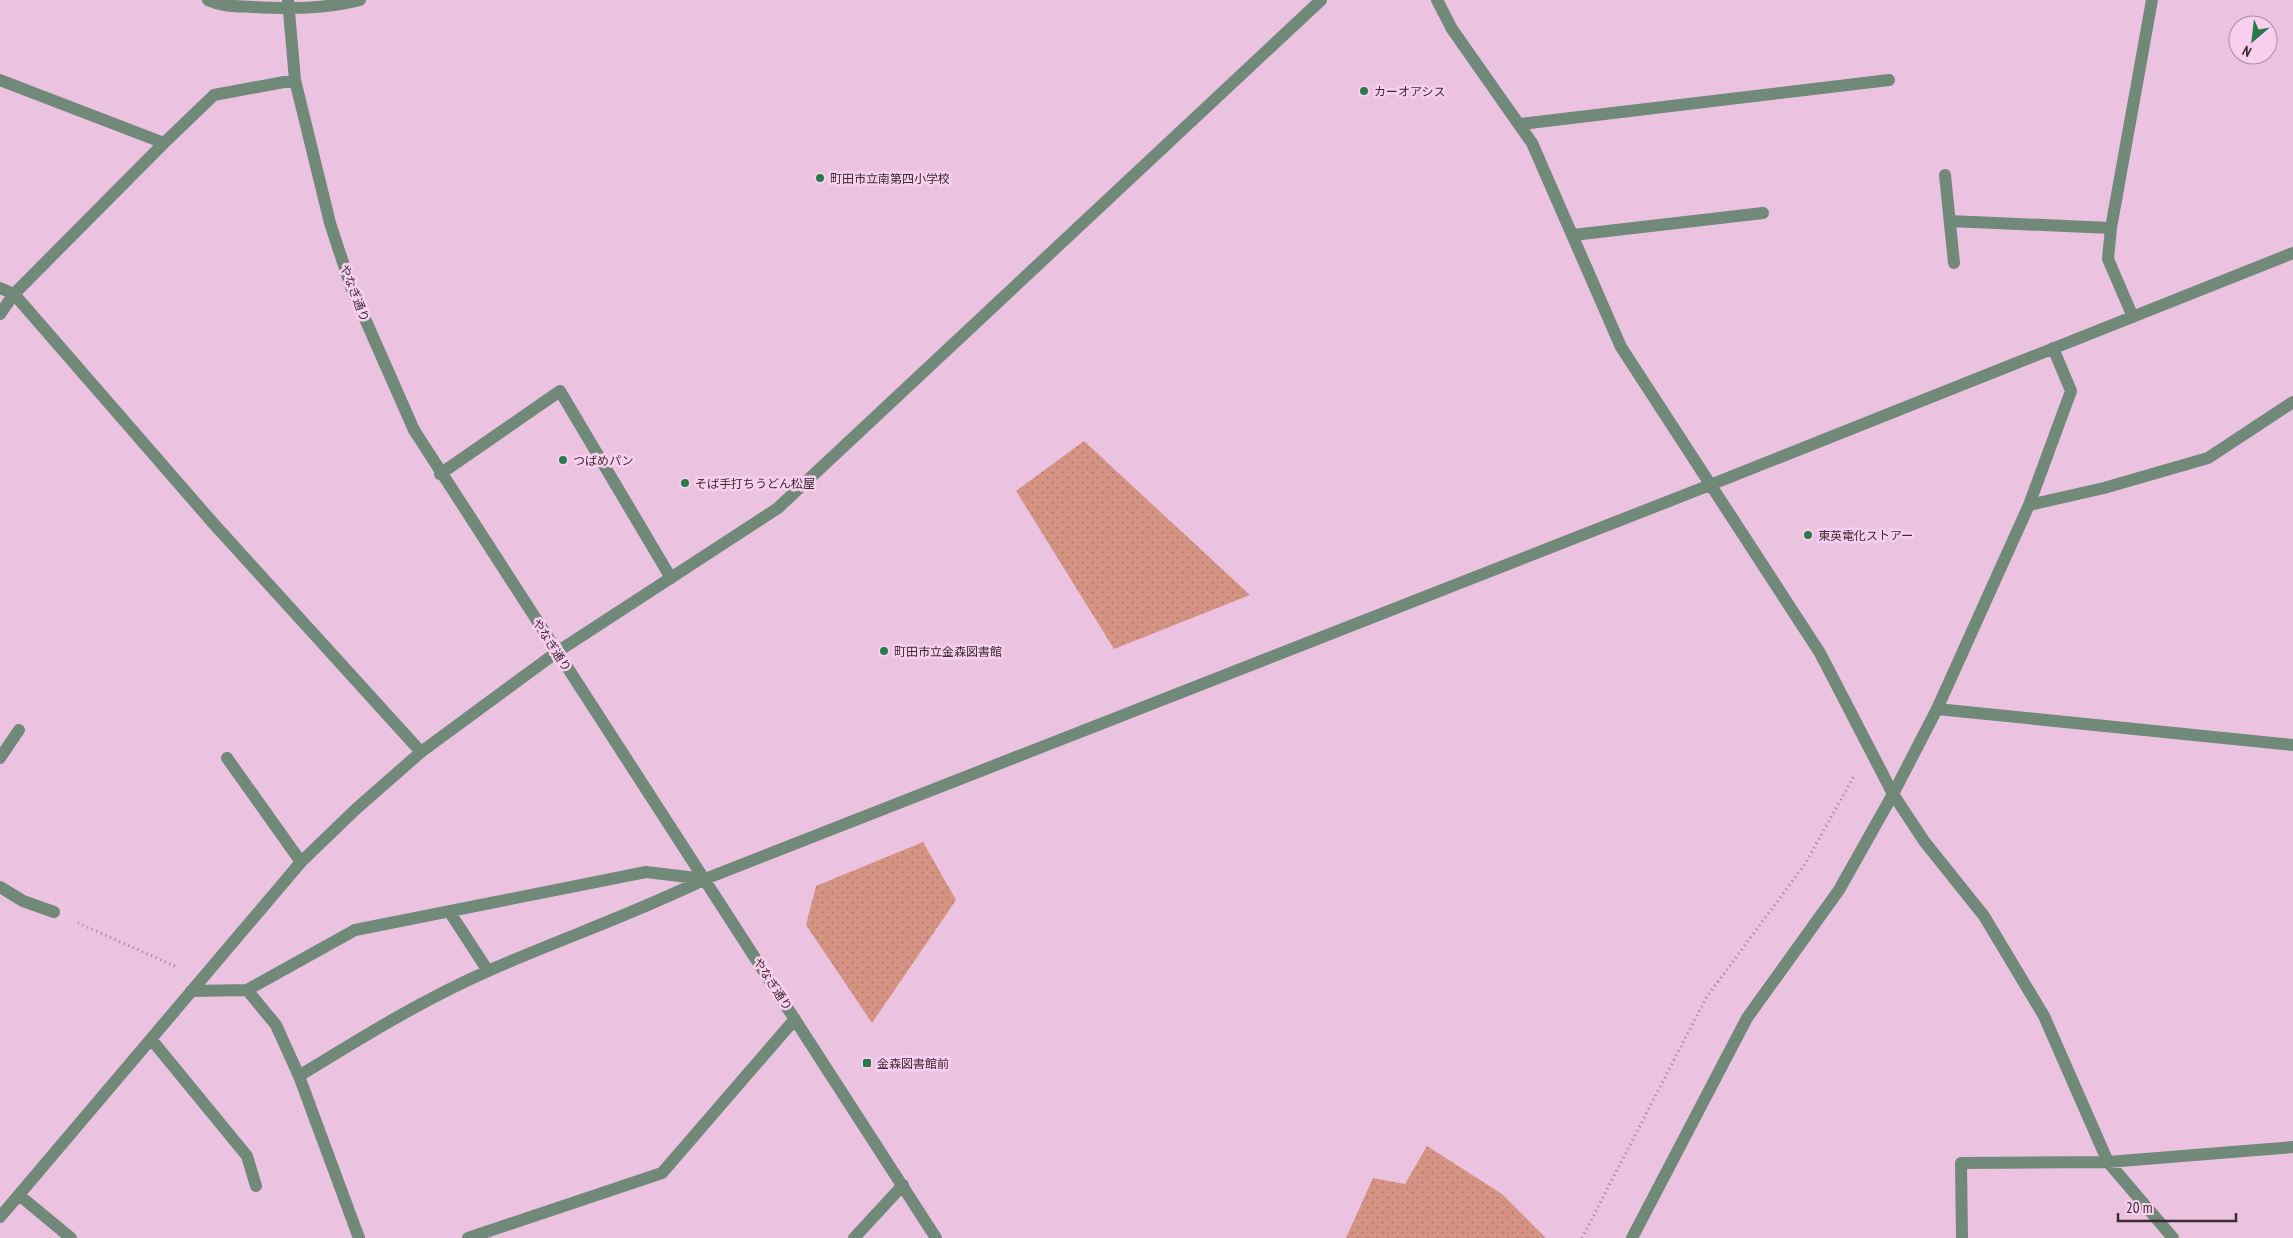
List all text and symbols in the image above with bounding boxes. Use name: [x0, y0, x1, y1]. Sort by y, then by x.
north arrow: [2228, 15, 2278, 65]
text: N: [2239, 42, 2254, 61]
place label: カーオアシス: [1374, 84, 1446, 99]
marker: カーオアシス: [1358, 85, 1370, 97]
place label: 町田市立南第四小学校: [830, 171, 950, 186]
marker: 町田市立南第四小学校: [814, 172, 826, 184]
street label: やなぎ通り: [337, 262, 373, 324]
place label: つばめパン: [573, 453, 634, 468]
marker: つばめパン: [557, 454, 569, 466]
place label: そば手打ちうどん松屋: [695, 476, 815, 491]
marker: そば手打ちうどん松屋: [679, 477, 691, 489]
place label: 東英電化ストアー: [1818, 528, 1913, 543]
marker: 東英電化ストアー: [1802, 529, 1814, 541]
street label: やなぎ通り: [529, 616, 575, 674]
place label: 町田市立金森図書館: [894, 644, 1002, 659]
marker: 町田市立金森図書館: [878, 645, 890, 657]
street label: やなぎ通り: [750, 955, 796, 1013]
place label: 金森図書館前: [877, 1056, 949, 1071]
marker: 金森図書館前: [861, 1057, 873, 1069]
scale bar: [2118, 1190, 2236, 1222]
text: 20 m: [2126, 1198, 2152, 1217]

